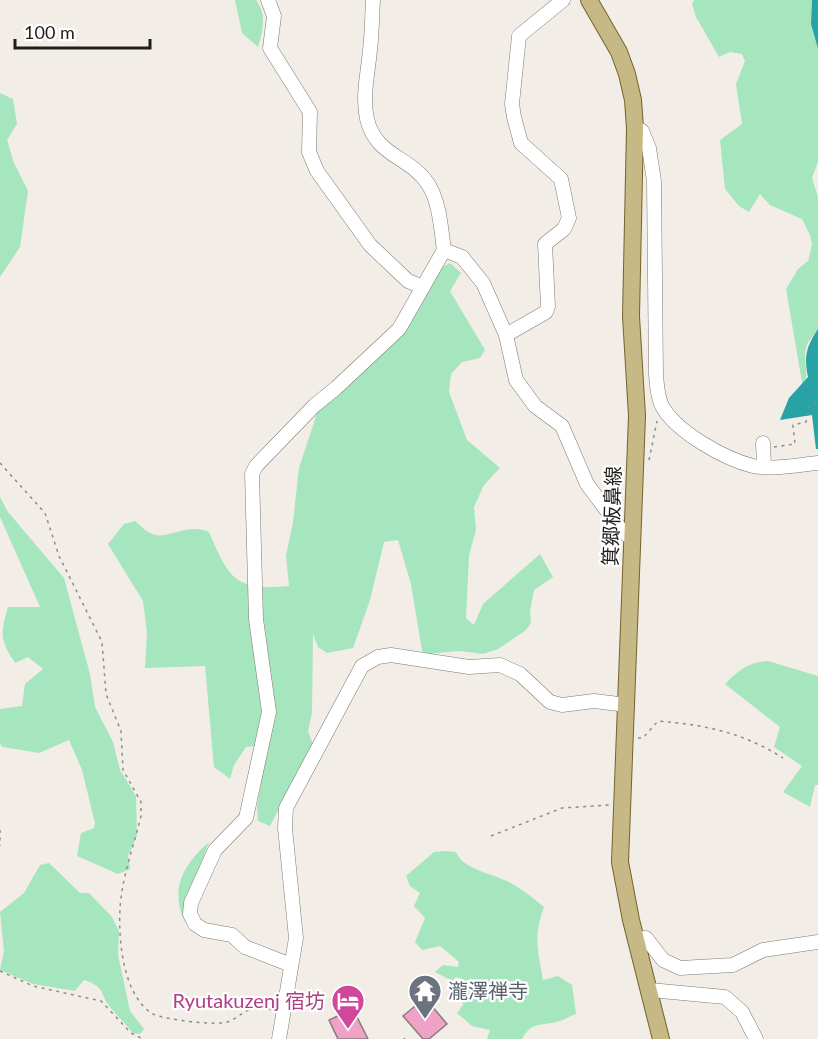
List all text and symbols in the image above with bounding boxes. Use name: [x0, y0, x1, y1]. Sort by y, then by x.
scale bar: [15, 12, 150, 50]
text: 100 m: [24, 21, 75, 43]
street label: 箕郷板鼻線: [597, 466, 625, 566]
temple icon: 瀧澤禅寺: [407, 973, 443, 1020]
place label: 瀧澤禅寺: [448, 978, 528, 1002]
hotel icon: Ryutakuzenj 宿坊: [330, 983, 366, 1030]
place label: Ryutakuzenj 宿坊: [172, 988, 325, 1012]

